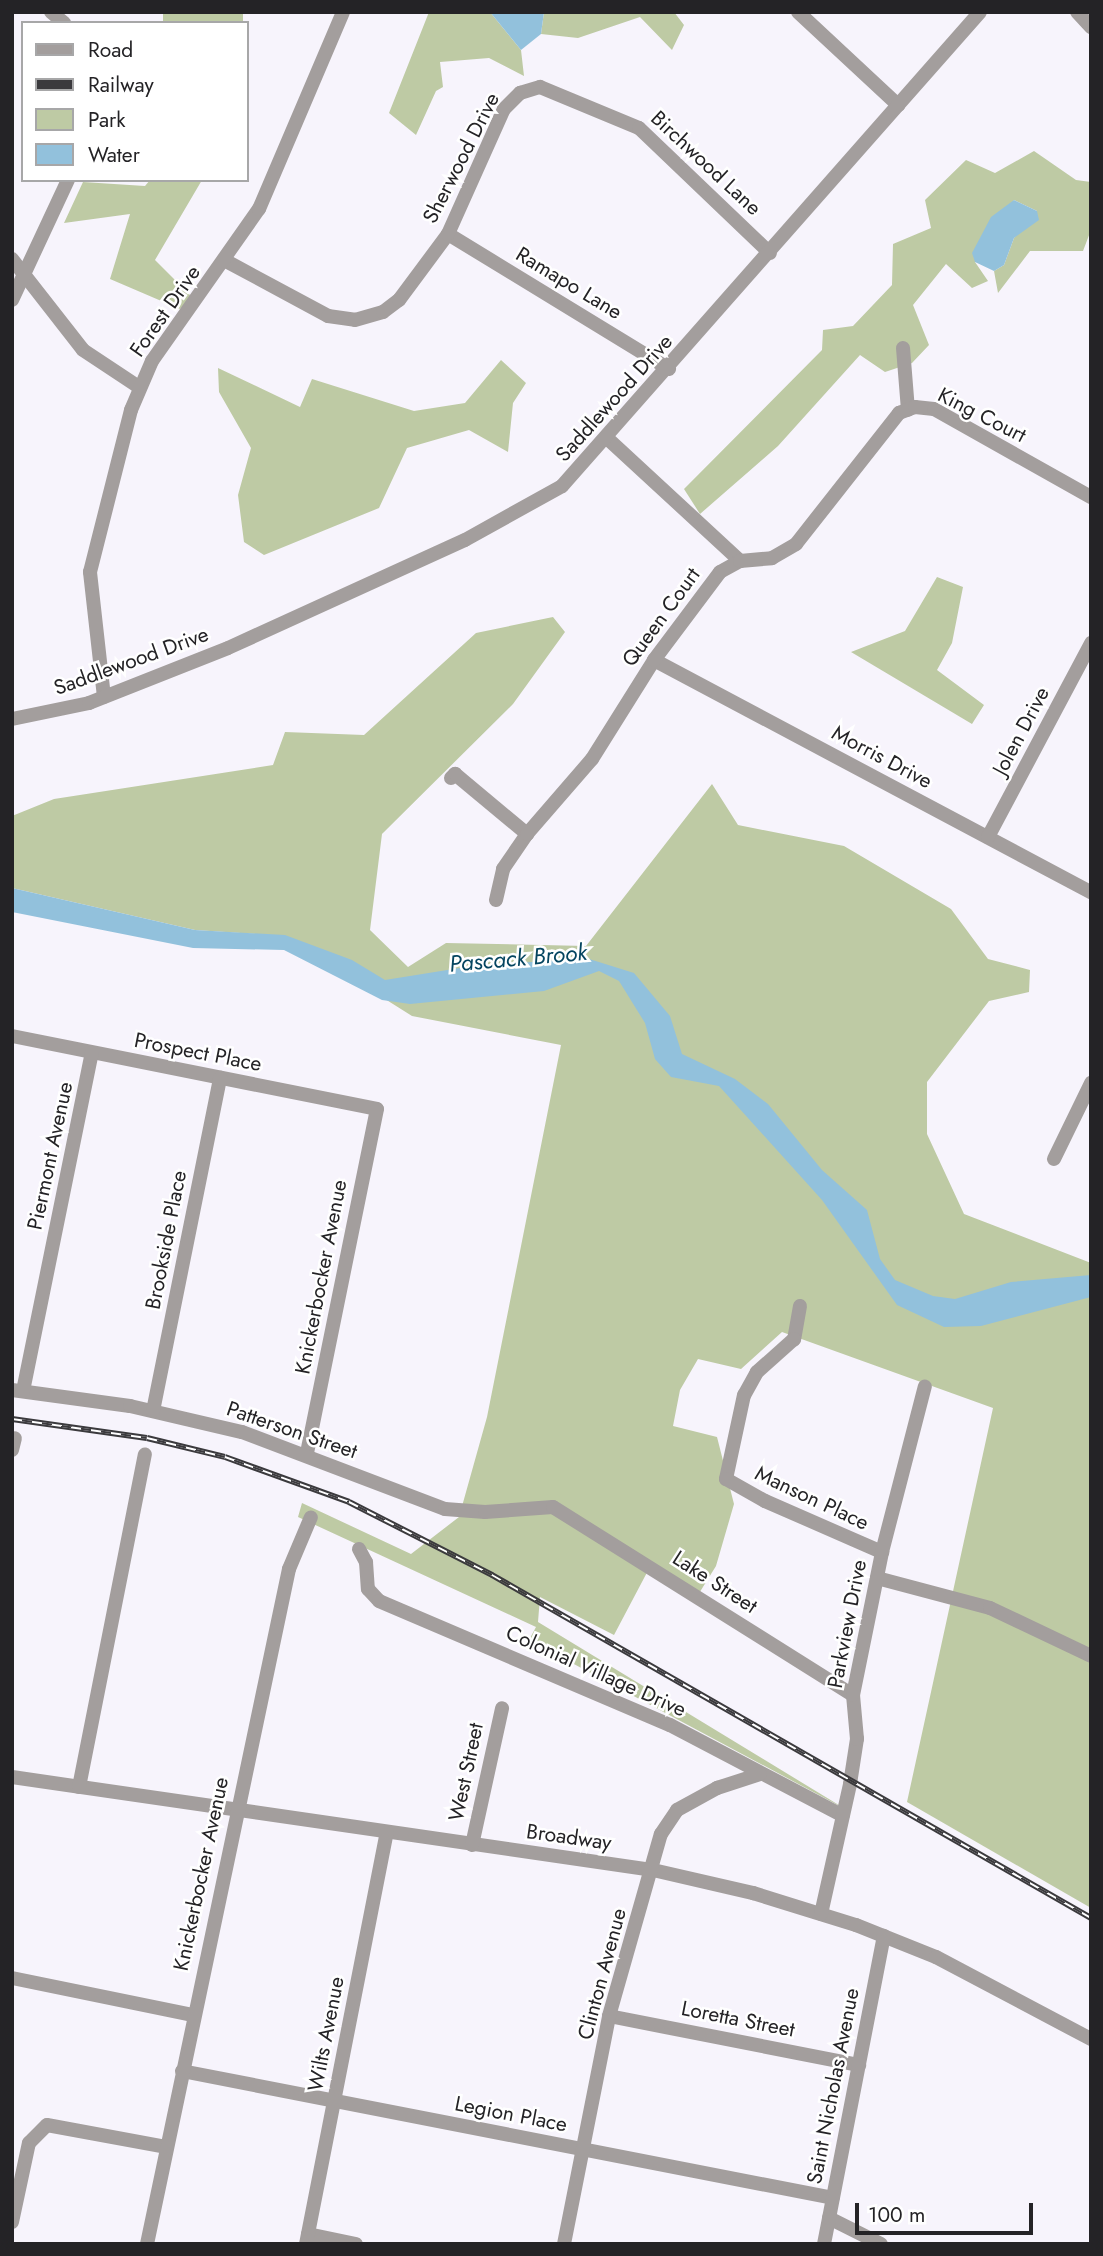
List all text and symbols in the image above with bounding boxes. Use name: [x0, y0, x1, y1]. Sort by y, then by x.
legend: [21, 21, 248, 182]
text: Road: [88, 35, 133, 65]
text: Railway: [88, 70, 154, 100]
street label: Sherwood Drive: [417, 89, 505, 227]
text: Park: [88, 105, 125, 135]
street label: Birchwood Lane: [646, 106, 766, 220]
text: Water: [88, 140, 140, 170]
street label: Ramapo Lane: [511, 241, 627, 325]
street label: Forest Drive: [124, 261, 206, 361]
street label: Saddlewood Drive: [550, 329, 678, 467]
street label: King Court: [934, 382, 1030, 448]
street label: Queen Court: [617, 563, 705, 671]
street label: Saddlewood Drive: [50, 621, 212, 701]
street label: Jolen Drive: [987, 683, 1055, 779]
street label: Morris Drive: [828, 720, 936, 794]
water label: Pascack Brook: [448, 938, 588, 978]
street label: Prospect Place: [132, 1027, 264, 1077]
street label: Piermont Avenue: [22, 1080, 78, 1232]
street label: Brookside Place: [140, 1168, 192, 1312]
street label: Knickerbocker Avenue: [290, 1178, 352, 1376]
street label: Patterson Street: [223, 1396, 361, 1464]
street label: Manson Place: [751, 1461, 873, 1535]
street label: Lake Street: [668, 1545, 762, 1619]
street label: Parkview Drive: [822, 1558, 872, 1690]
street label: Colonial Village Drive: [502, 1620, 690, 1722]
street label: West Street: [443, 1721, 489, 1823]
street label: Knickerbocker Avenue: [168, 1775, 234, 1973]
street label: Broadway: [525, 1819, 613, 1855]
street label: Clinton Avenue: [572, 1906, 632, 2042]
street label: Wilts Avenue: [303, 1975, 349, 2093]
street label: Saint Nicholas Avenue: [802, 1986, 864, 2186]
street label: Loretta Street: [679, 1996, 797, 2042]
street label: Legion Place: [453, 2091, 569, 2137]
scale bar: [858, 2190, 1036, 2234]
text: 100 m: [868, 2200, 925, 2230]

